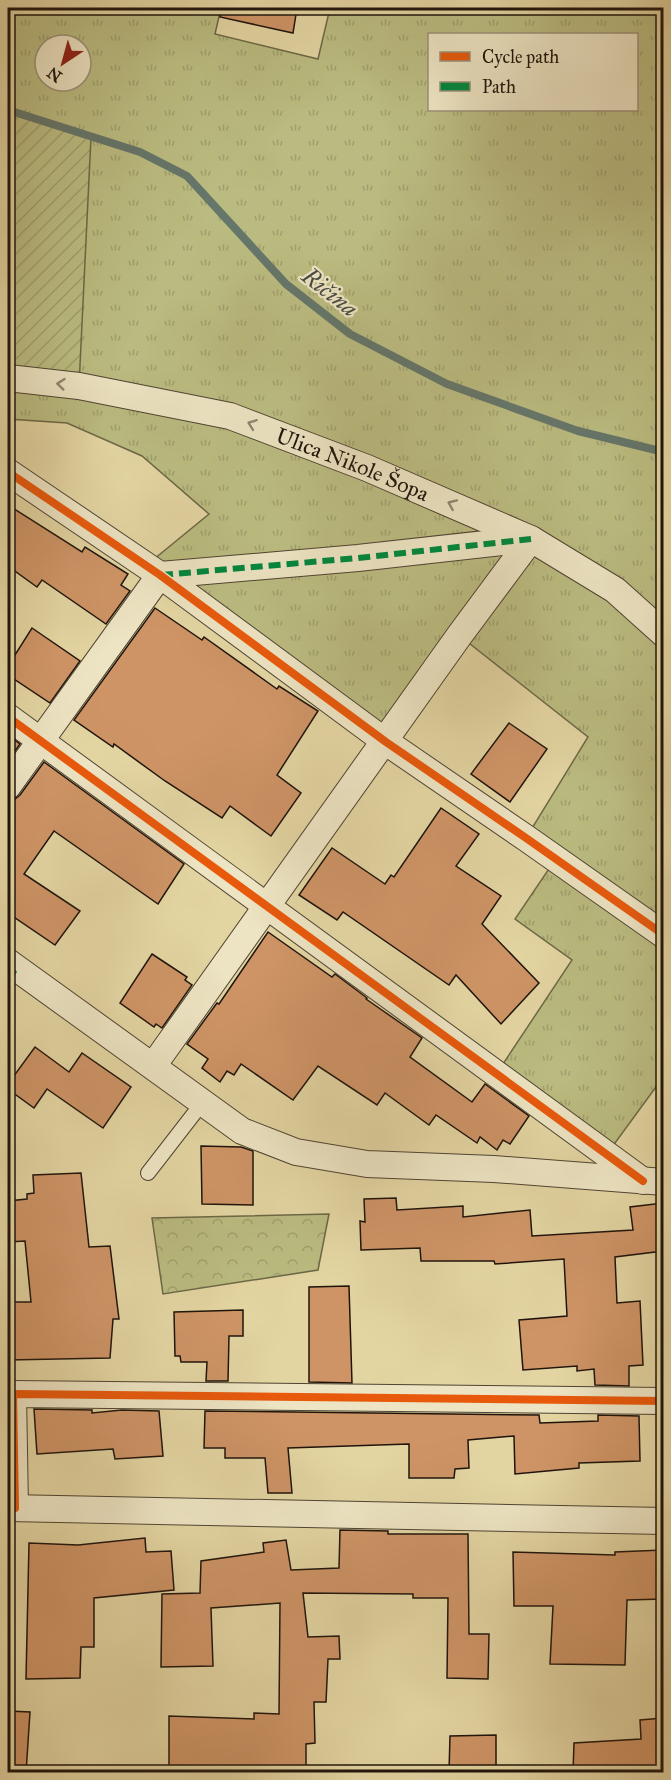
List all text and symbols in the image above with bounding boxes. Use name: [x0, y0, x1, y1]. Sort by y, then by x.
north arrow: [33, 33, 93, 93]
legend: [428, 33, 638, 111]
text: Cycle path: [482, 46, 559, 68]
text: N: [43, 63, 66, 86]
text: Path: [482, 76, 516, 98]
water label: Ričina: [295, 260, 364, 323]
one-way arrow: [57, 378, 66, 391]
one-way arrow: [247, 419, 258, 431]
street label: Ulica Nikole Šopa: [272, 421, 434, 507]
one-way arrow: [447, 500, 458, 512]

